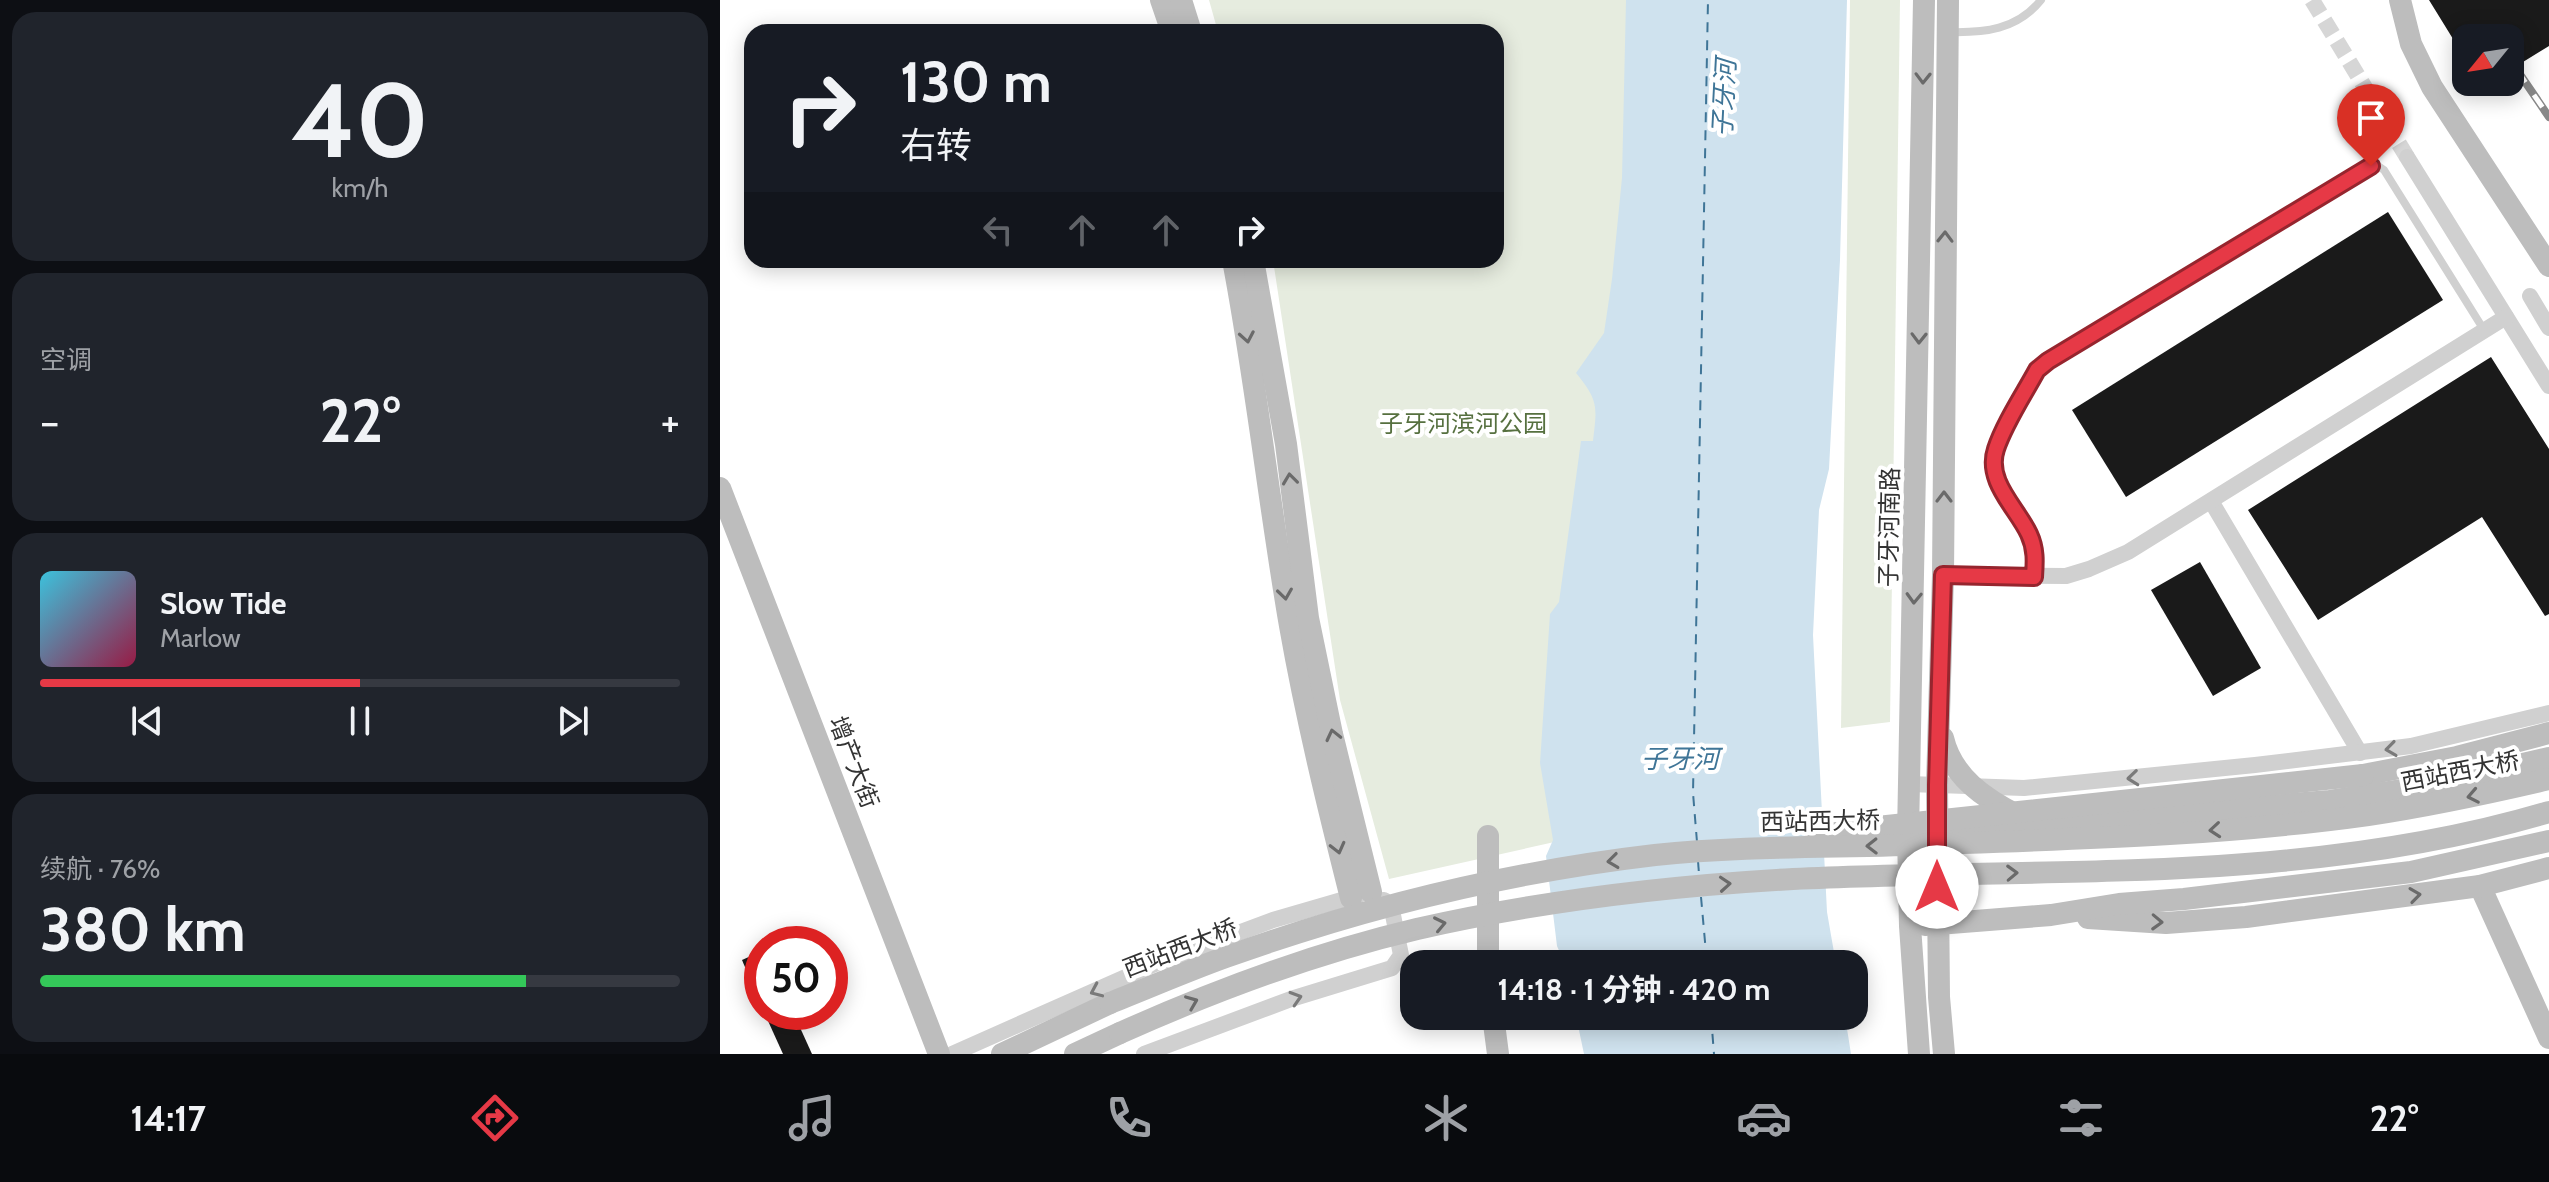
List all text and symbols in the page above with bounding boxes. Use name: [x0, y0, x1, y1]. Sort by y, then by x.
north arrow: [2452, 24, 2524, 96]
map controls: [2452, 24, 2524, 96]
text: 130 m: [900, 48, 1052, 116]
water label: 子牙河: [1706, 53, 1742, 138]
icon: right: [768, 56, 872, 160]
text: 40: [291, 57, 429, 183]
one-way arrow: [1914, 72, 1932, 85]
pin: [2337, 84, 2405, 166]
icon: arrive: [2349, 96, 2393, 140]
text: 右转: [900, 123, 972, 167]
text: km/h: [332, 172, 388, 204]
icon: left: [976, 208, 1020, 252]
icon: ahead: [1060, 208, 1104, 252]
icon: ahead: [1144, 208, 1188, 252]
icon: right: [1228, 208, 1272, 252]
one-way arrow: [1936, 230, 1954, 243]
one-way arrow: [1238, 330, 1255, 343]
one-way arrow: [1910, 332, 1928, 345]
text: 空调: [40, 344, 92, 376]
text: 22°: [320, 384, 400, 457]
text: −: [40, 395, 59, 448]
text: +: [661, 395, 680, 448]
park label: 子牙河滨河公园: [1379, 409, 1547, 438]
street label: 子牙河南路: [1873, 467, 1905, 587]
one-way arrow: [1281, 472, 1298, 485]
one-way arrow: [1935, 490, 1952, 503]
text: Slow Tide: [160, 585, 287, 622]
one-way arrow: [1276, 587, 1293, 601]
one-way arrow: [1905, 592, 1922, 605]
text: Marlow: [160, 622, 241, 654]
icon: previous: [125, 699, 169, 743]
icon: pause: [338, 699, 382, 743]
icon: next: [551, 699, 595, 743]
street label: 增产大街: [823, 712, 885, 812]
one-way arrow: [1325, 729, 1342, 742]
one-way arrow: [2384, 740, 2398, 757]
water label: 子牙河: [1641, 743, 1724, 775]
street label: 西站西大桥: [2398, 745, 2522, 797]
one-way arrow: [2126, 770, 2139, 787]
one-way arrow: [2467, 787, 2480, 804]
street label: 西站西大桥: [1760, 805, 1880, 837]
one-way arrow: [2208, 821, 2221, 838]
one-way arrow: [1865, 838, 1878, 855]
one-way arrow: [1329, 841, 1346, 855]
position arrow: [1895, 845, 1979, 929]
one-way arrow: [1606, 852, 1619, 869]
text: 续航 · 76%: [40, 853, 160, 885]
one-way arrow: [2006, 865, 2019, 882]
one-way arrow: [1719, 876, 1732, 893]
one-way arrow: [2409, 886, 2422, 903]
text: 380 km: [40, 893, 246, 966]
street label: 西站西大桥: [1119, 913, 1241, 983]
one-way arrow: [2151, 914, 2163, 931]
one-way arrow: [1433, 917, 1446, 934]
speed limit sign: 50: [744, 926, 848, 1030]
text: 14:18 · 1 分钟 · 420 m: [1498, 971, 1770, 1008]
one-way arrow: [1090, 981, 1104, 997]
one-way arrow: [1288, 991, 1302, 1007]
one-way arrow: [1184, 995, 1198, 1012]
icon: directions: [467, 1090, 523, 1146]
icon: music: [784, 1090, 840, 1146]
icon: phone: [1101, 1090, 1157, 1146]
icon: climate: [1418, 1090, 1474, 1146]
icon: car: [1736, 1090, 1792, 1146]
icon: filters: [2053, 1090, 2109, 1146]
text: 14:17: [131, 1096, 206, 1140]
text: 22°: [2370, 1096, 2418, 1140]

